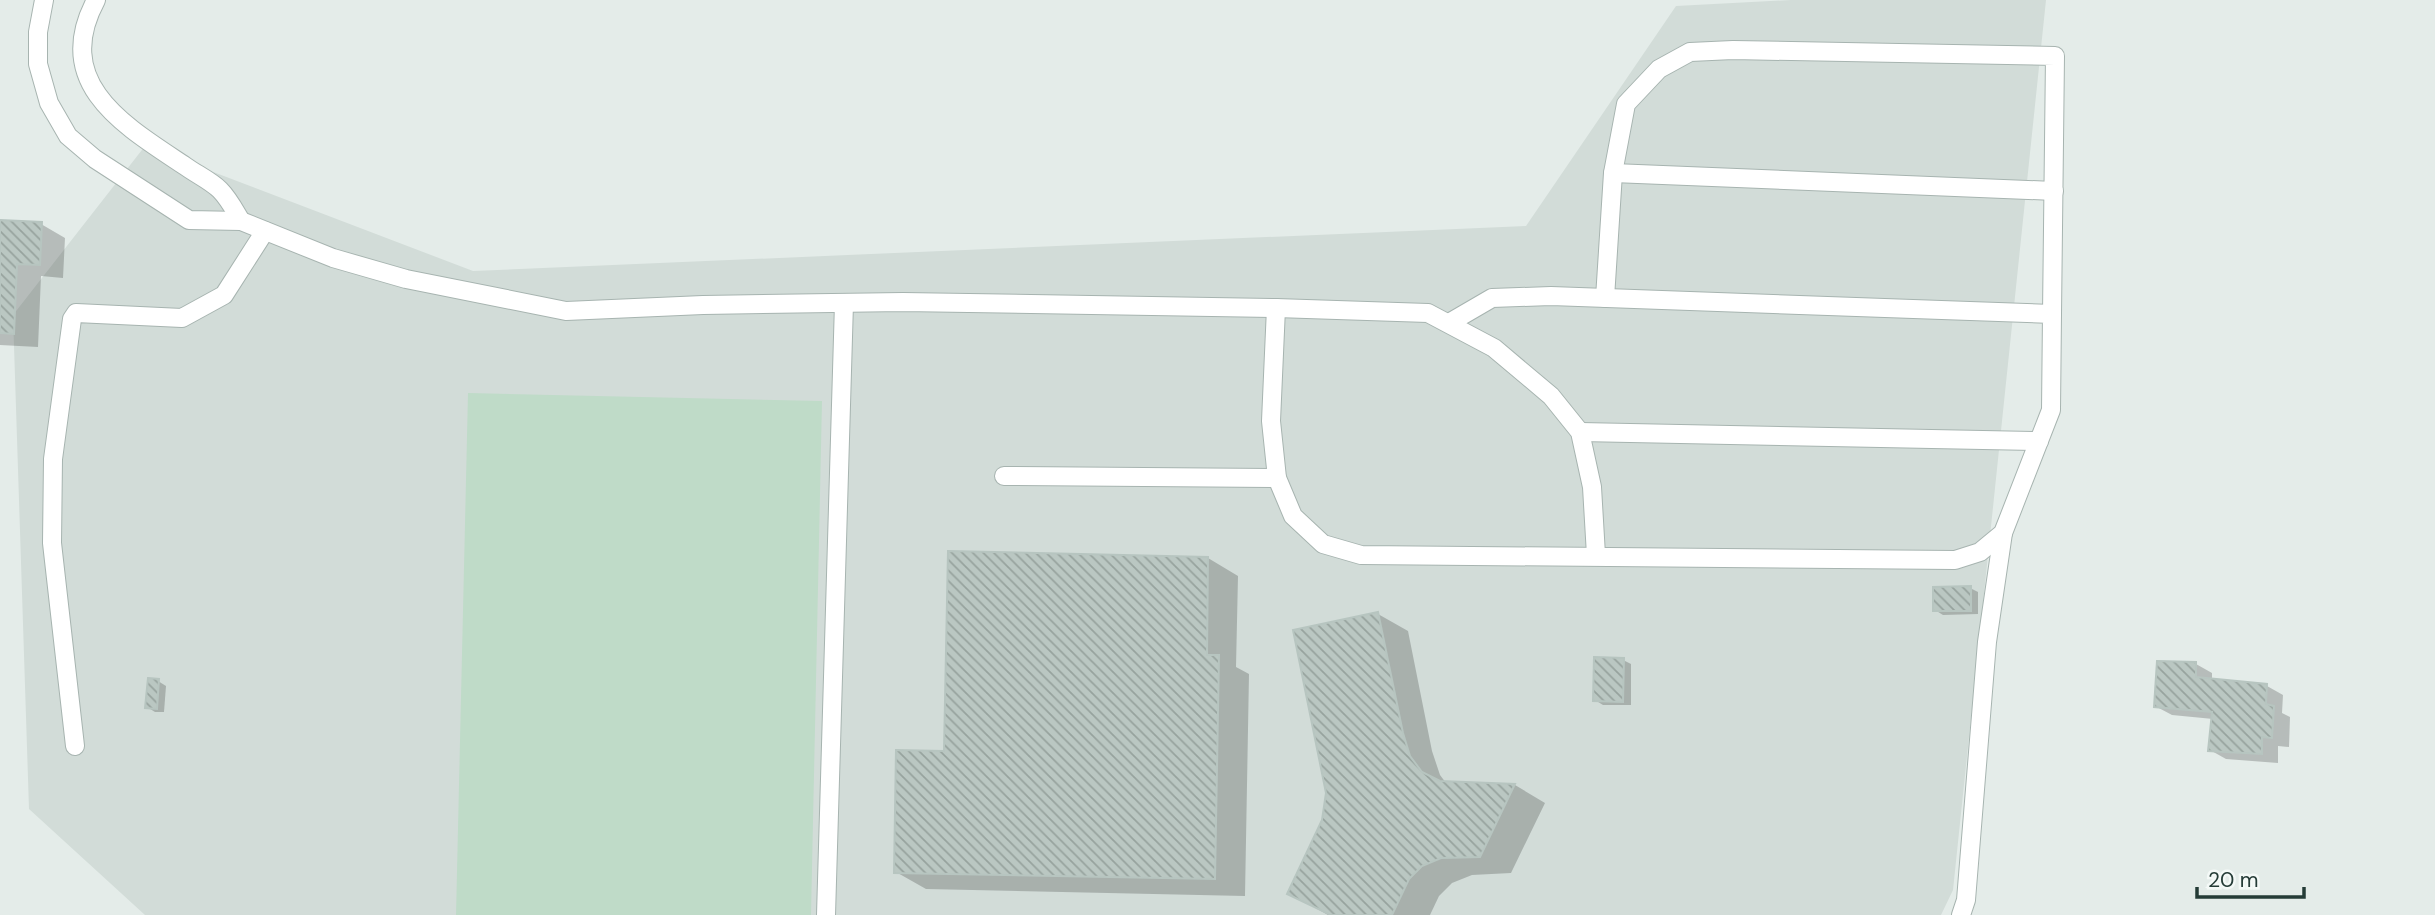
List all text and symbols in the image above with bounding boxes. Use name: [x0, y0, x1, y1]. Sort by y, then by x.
scale bar: [2197, 856, 2304, 900]
text: 20 m: [2208, 866, 2259, 894]

